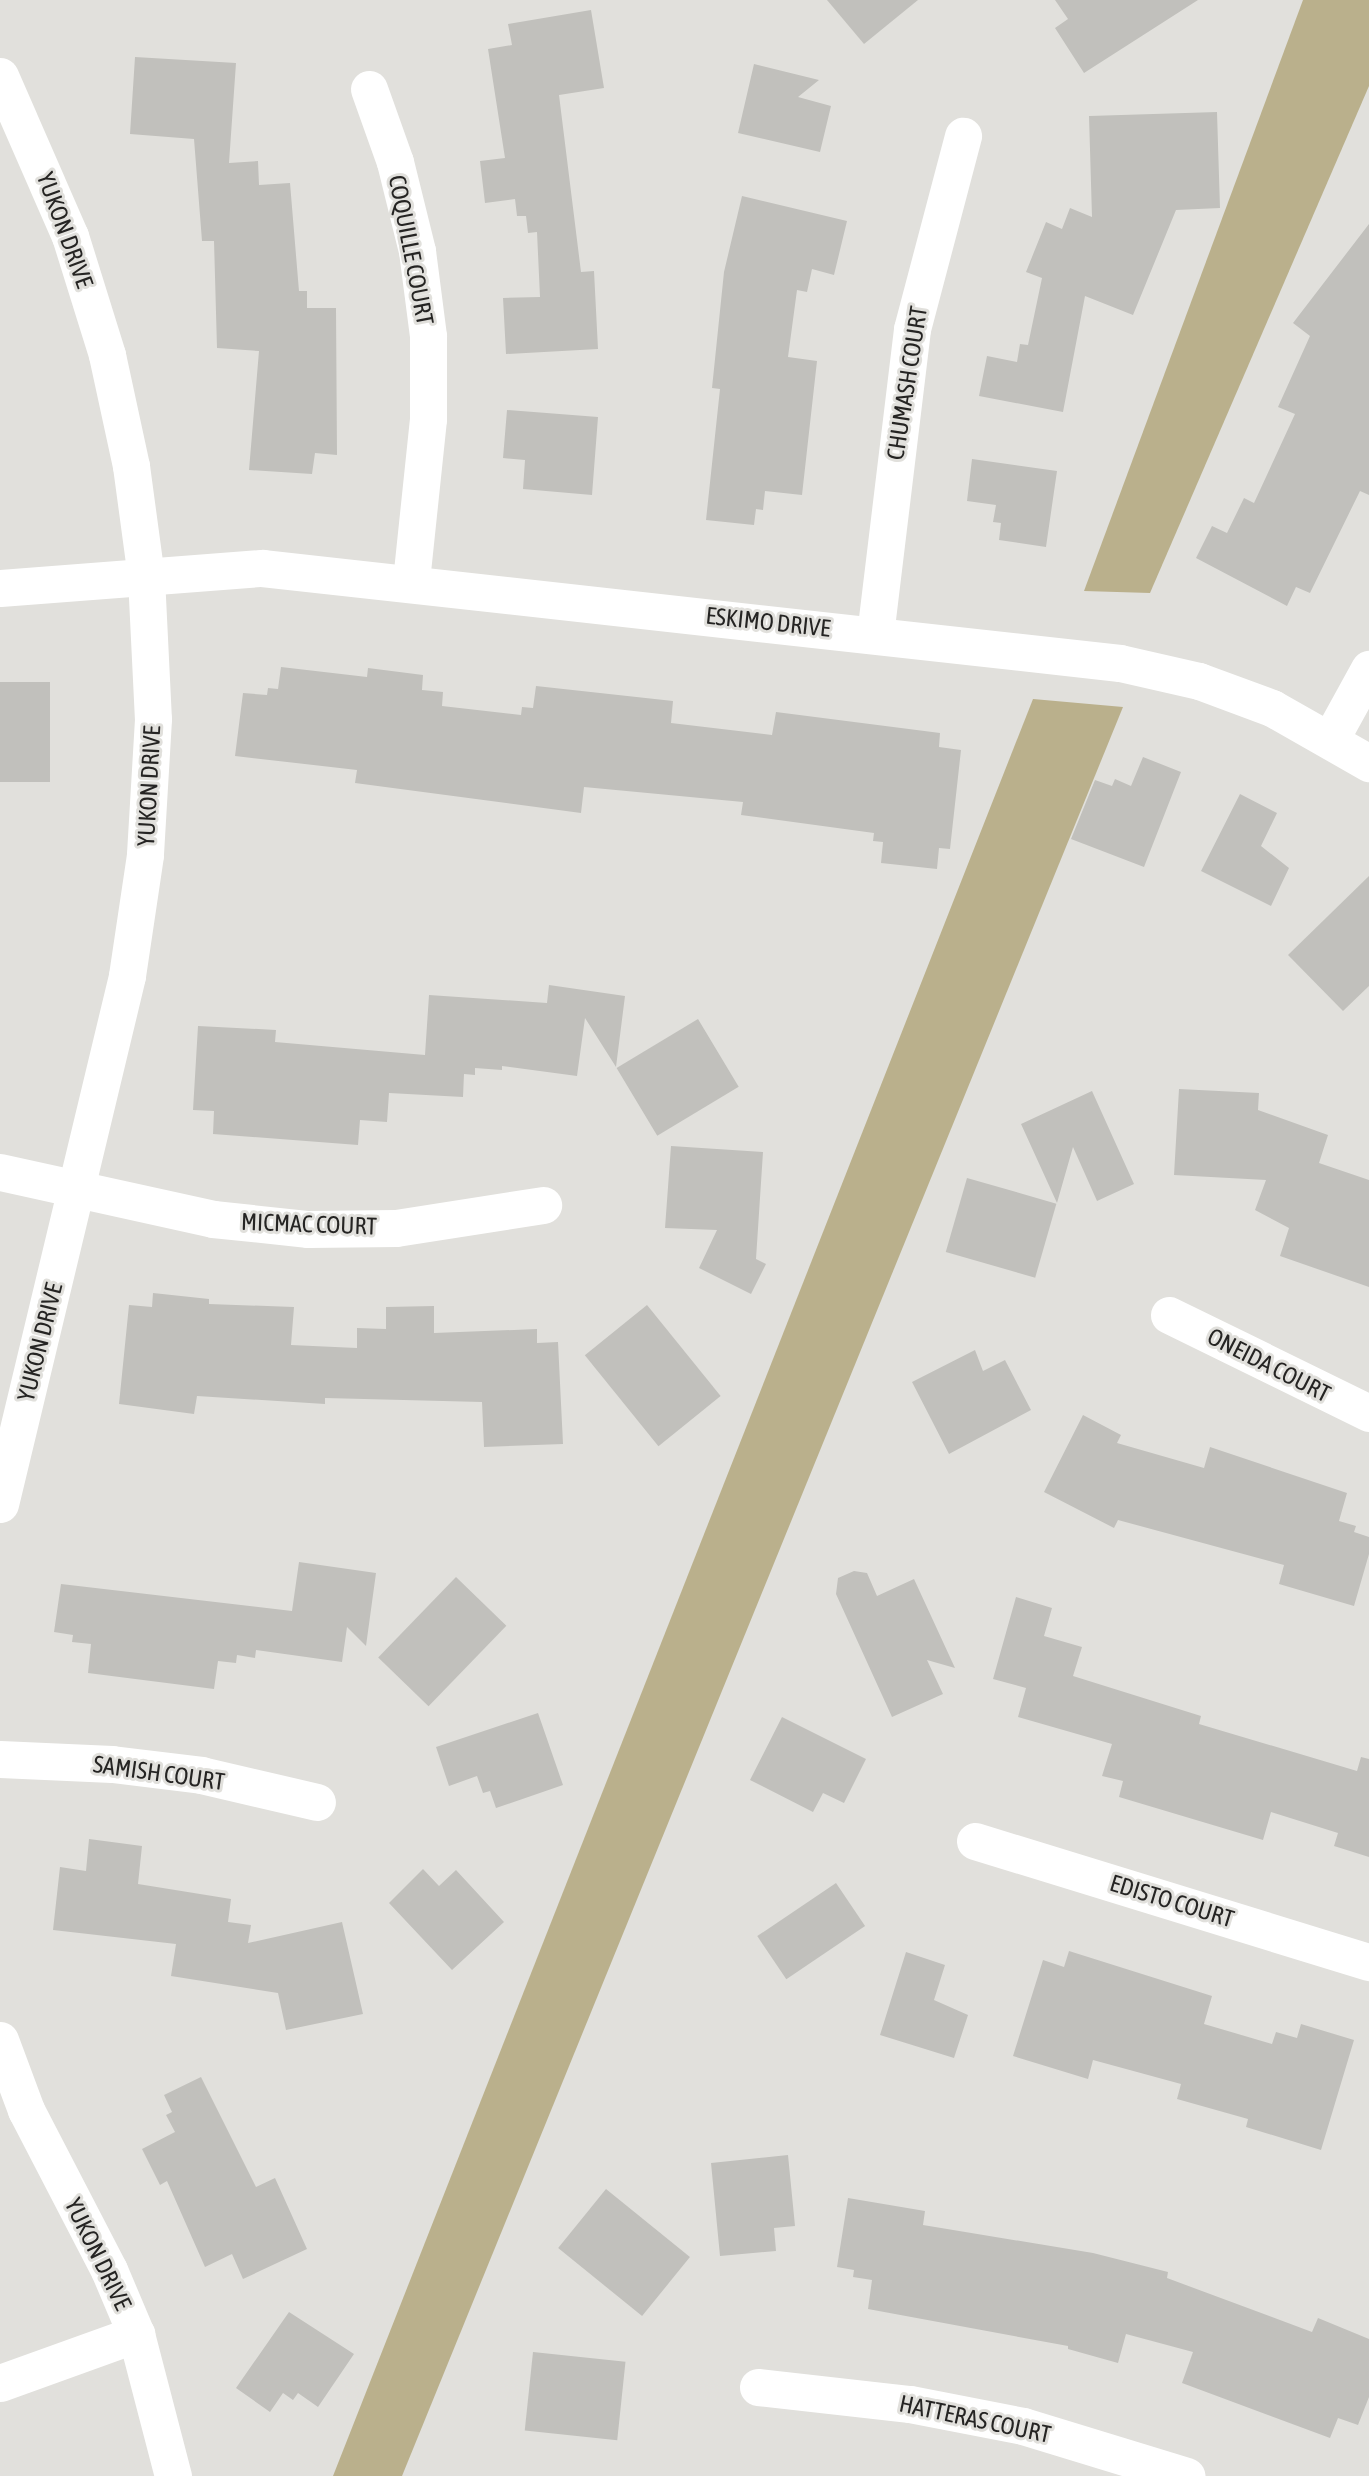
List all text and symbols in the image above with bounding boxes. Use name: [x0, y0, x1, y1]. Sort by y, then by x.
street label: YUKON DRIVE: [31, 168, 99, 292]
street label: COQUILLE COURT: [382, 173, 440, 327]
street label: CHUMASH COURT: [881, 304, 933, 462]
street label: ESKIMO DRIVE: [704, 601, 832, 643]
street label: YUKON DRIVE: [131, 725, 167, 847]
street label: MICMAC COURT: [241, 1207, 377, 1241]
street label: YUKON DRIVE: [11, 1280, 69, 1404]
street label: ONEIDA COURT: [1203, 1322, 1335, 1408]
street label: SAMISH COURT: [91, 1750, 227, 1796]
street label: EDISTO COURT: [1106, 1868, 1238, 1934]
street label: YUKON DRIVE: [59, 2193, 137, 2315]
street label: HATTERAS COURT: [897, 2389, 1053, 2449]

